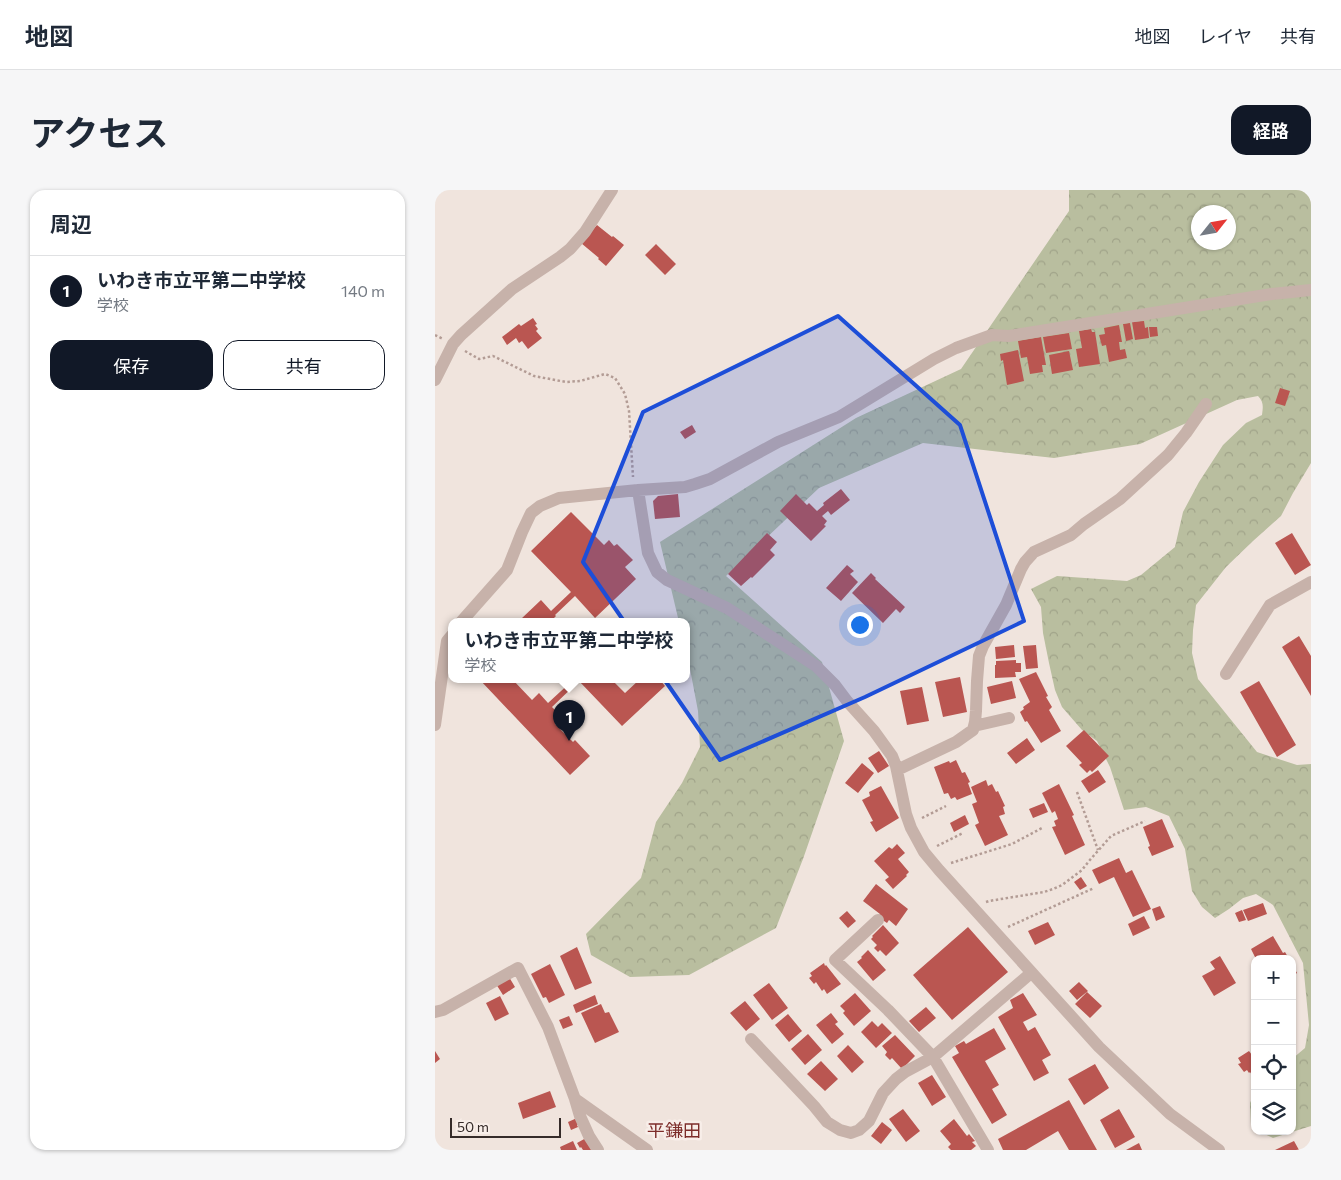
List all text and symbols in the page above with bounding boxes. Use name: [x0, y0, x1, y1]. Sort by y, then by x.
text: 地図: [25, 21, 73, 50]
text: 地図: [1135, 25, 1171, 47]
text: レイヤ: [1199, 25, 1252, 47]
text: 共有: [1280, 25, 1316, 47]
button: 経路: [1231, 105, 1311, 155]
text: アクセス: [30, 110, 168, 153]
north arrow: [1191, 205, 1236, 250]
text: 周辺: [50, 211, 92, 236]
text: いわき市立平第二中学校: [97, 268, 306, 291]
text: 1: [62, 281, 70, 300]
text: 140 m: [341, 281, 385, 300]
text: 学校: [97, 295, 129, 314]
button: 保存: [50, 340, 213, 390]
button: 共有: [223, 340, 385, 390]
your location: [847, 612, 873, 638]
popup: [448, 618, 690, 683]
text: いわき市立平第二中学校: [464, 628, 674, 651]
text: 学校: [464, 655, 497, 674]
pin: 1: [553, 700, 585, 741]
map controls: [1251, 955, 1296, 1135]
button: +: [1251, 955, 1296, 1000]
button: −: [1251, 1000, 1296, 1045]
button: locate: [1251, 1045, 1296, 1090]
button: layers: [1251, 1090, 1296, 1135]
scale bar: [450, 1115, 561, 1138]
text: 50 m: [457, 1118, 489, 1135]
district label: 平鎌田: [647, 1119, 701, 1141]

